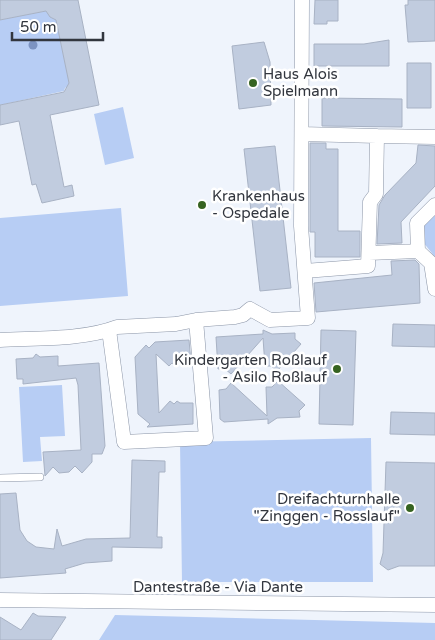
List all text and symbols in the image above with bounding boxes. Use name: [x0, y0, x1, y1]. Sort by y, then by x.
scale bar: [12, 10, 104, 42]
text: 50 m: [20, 18, 57, 36]
place label: Haus Alois Spielmann: [263, 65, 338, 100]
marker: Haus Alois Spielmann: [247, 77, 259, 89]
place label: Krankenhaus - Ospedale: [212, 187, 305, 222]
marker: Krankenhaus - Ospedale: [196, 199, 208, 211]
place label: Kindergarten Roßlauf - Asilo Roßlauf: [174, 351, 327, 386]
marker: Kindergarten Roßlauf - Asilo Roßlauf: [331, 363, 343, 375]
place label: Dreifachturnhalle "Zinggen - Rosslauf": [254, 490, 400, 525]
marker: Dreifachturnhalle "Zinggen - Rosslauf": [404, 502, 416, 514]
street label: Dantestraße - Via Dante: [133, 578, 303, 596]

